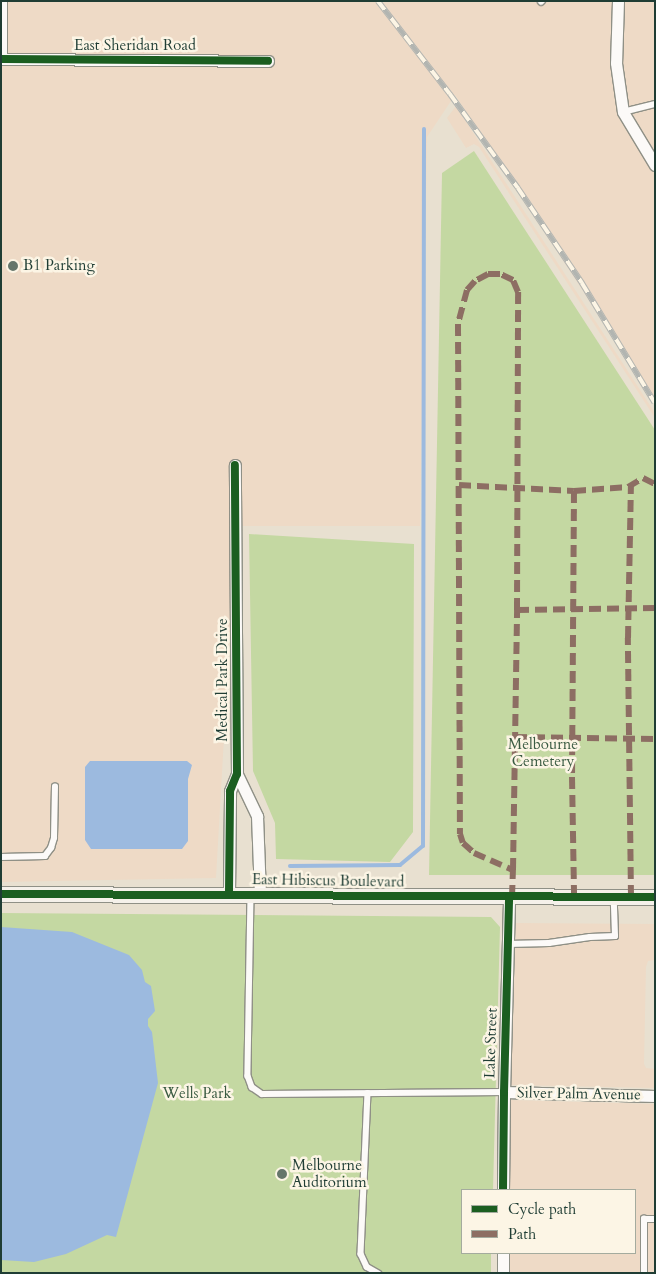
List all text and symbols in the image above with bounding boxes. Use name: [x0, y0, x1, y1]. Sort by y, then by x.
street label: East Sheridan Road: [74, 37, 196, 55]
place label: B1 Parking: [23, 257, 95, 275]
marker: B1 Parking: [7, 260, 19, 272]
street label: Medical Park Drive: [214, 618, 232, 742]
park label: Melbourne Cemetery: [508, 735, 578, 770]
street label: East Hibiscus Boulevard: [252, 871, 404, 891]
street label: Lake Street: [481, 1007, 501, 1079]
street label: Silver Palm Avenue: [517, 1084, 641, 1104]
park label: Wells Park: [163, 1085, 231, 1103]
place label: Melbourne Auditorium: [292, 1156, 367, 1191]
marker: Melbourne Auditorium: [276, 1168, 288, 1180]
legend: [461, 1189, 636, 1254]
text: Cycle path: [508, 1199, 576, 1219]
text: Path: [508, 1224, 536, 1244]

